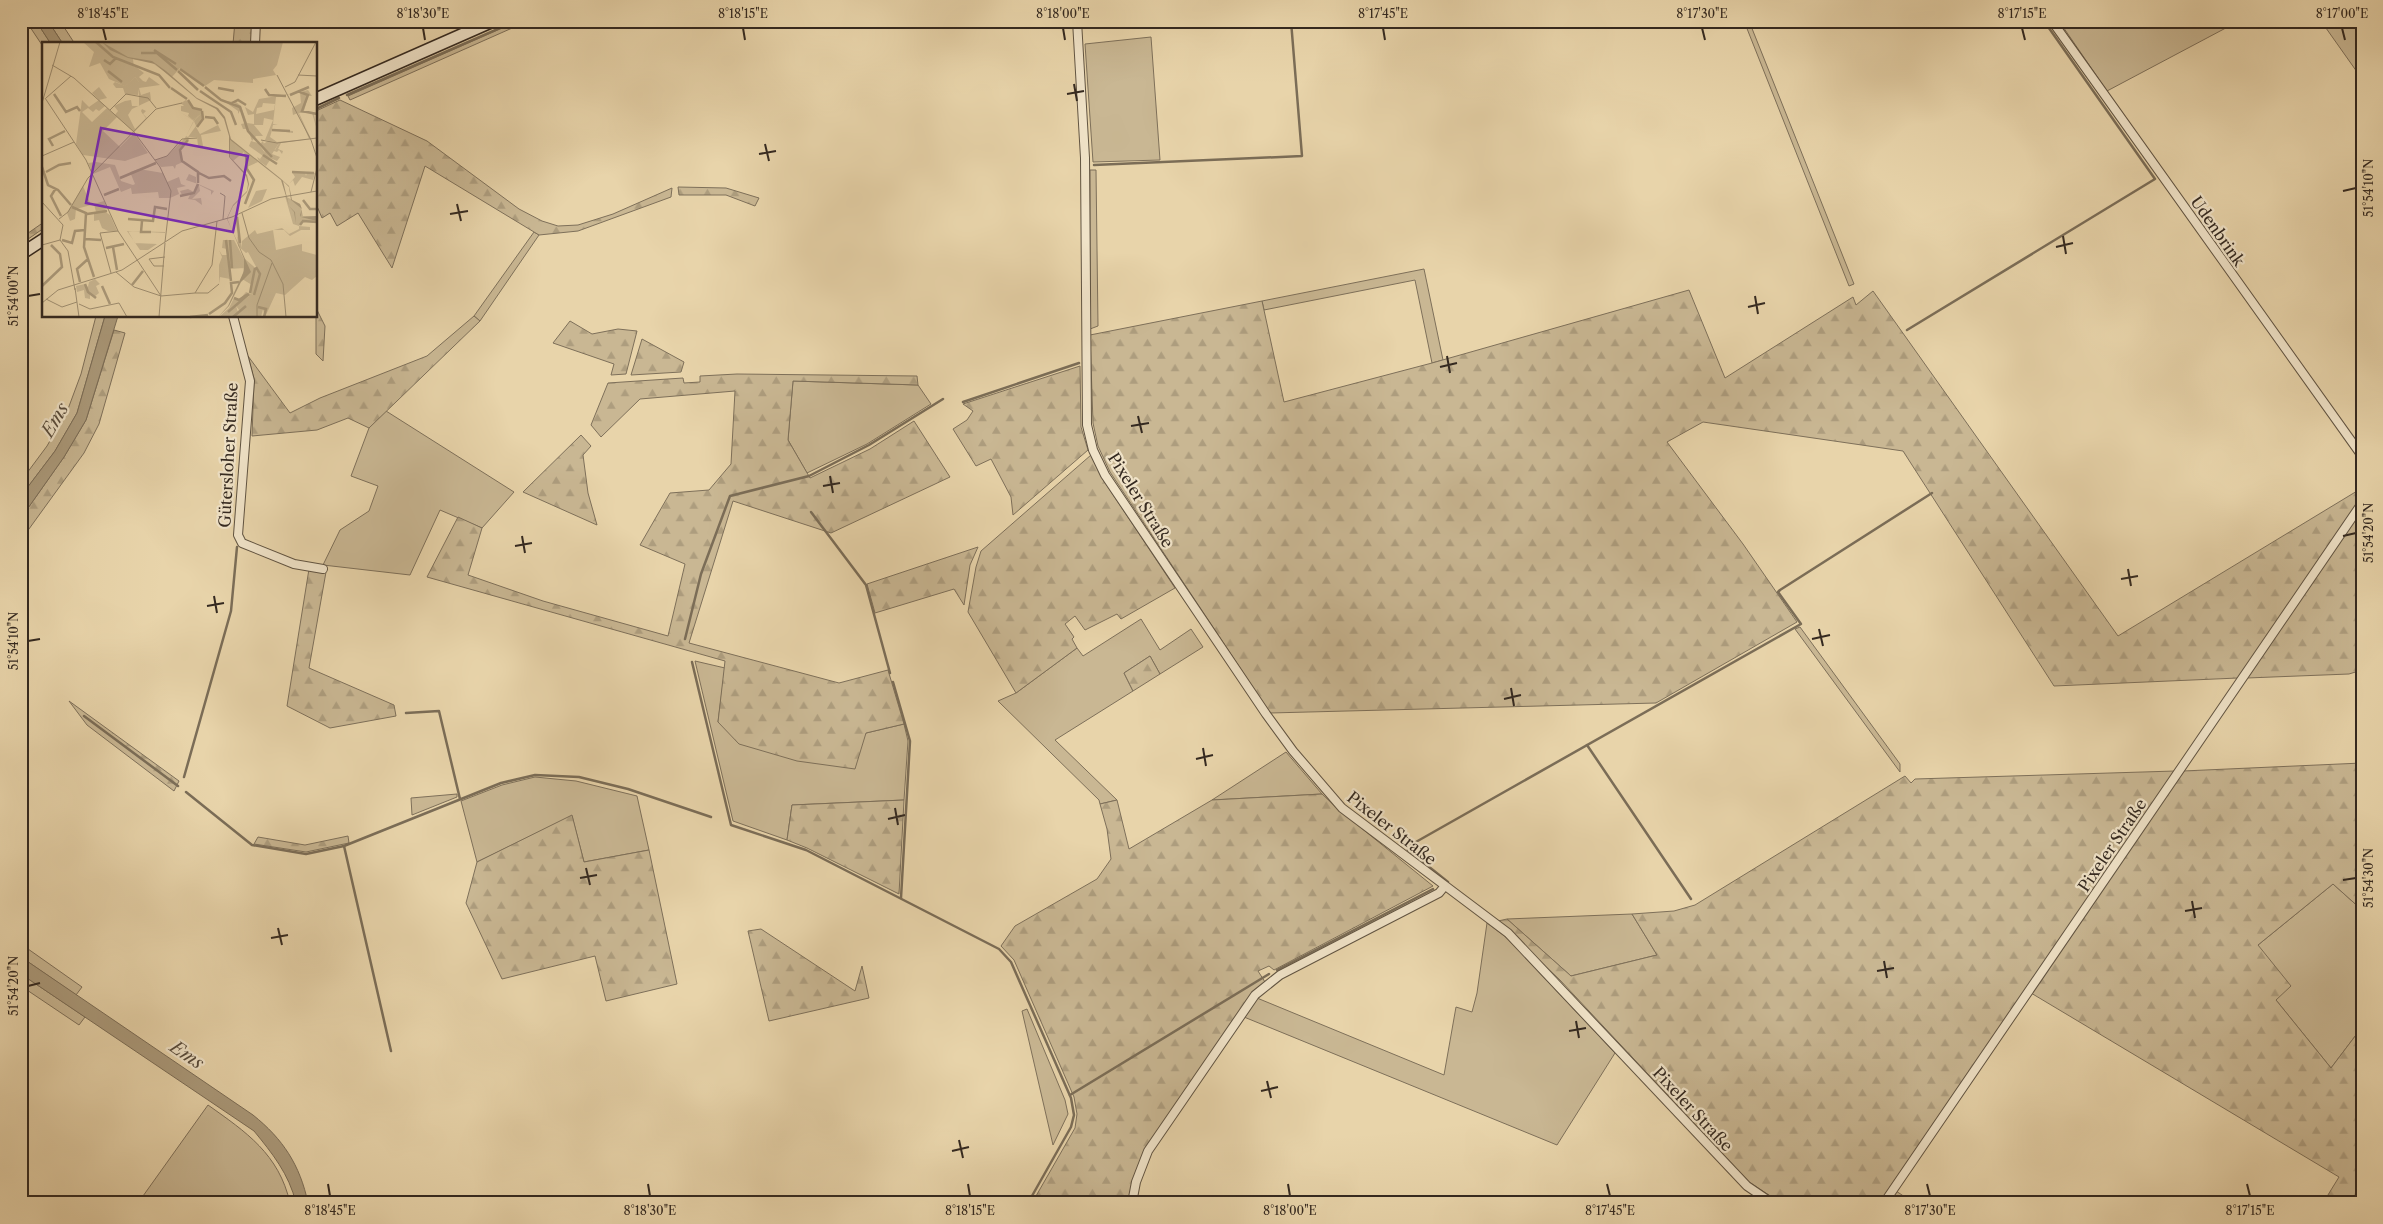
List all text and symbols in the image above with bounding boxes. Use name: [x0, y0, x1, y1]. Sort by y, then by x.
text: 8°18'45"E: [77, 6, 129, 21]
text: 8°18'30"E: [397, 6, 449, 21]
text: 8°18'15"E: [718, 6, 768, 21]
text: 8°18'00"E: [1036, 6, 1090, 21]
text: 8°17'45"E: [1358, 6, 1408, 21]
text: 8°17'30"E: [1676, 6, 1728, 21]
text: 8°17'15"E: [1998, 6, 2046, 21]
text: 8°17'00"E: [2316, 6, 2368, 21]
inset map: [42, 42, 318, 318]
text: 51°54'10"N: [2361, 159, 2376, 217]
street label: Udenbrink: [2187, 192, 2250, 271]
text: 51°54'00"N: [6, 265, 21, 326]
street label: Gütersloher Straße: [214, 382, 242, 528]
water label: Ems: [36, 399, 74, 443]
street label: Pixeler Straße: [1104, 449, 1178, 551]
text: 51°54'20"N: [2361, 503, 2376, 563]
text: 51°54'10"N: [6, 612, 21, 670]
street label: Pixeler Straße: [1343, 787, 1441, 869]
street label: Pixeler Straße: [2073, 795, 2151, 895]
text: 51°54'30"N: [2361, 848, 2376, 908]
text: 51°54'20"N: [6, 956, 21, 1016]
water label: Ems: [164, 1035, 208, 1074]
street label: Pixeler Straße: [1649, 1063, 1737, 1155]
text: 8°18'45"E: [304, 1203, 356, 1218]
text: 8°18'30"E: [624, 1203, 676, 1218]
text: 8°18'15"E: [945, 1203, 995, 1218]
text: 8°18'00"E: [1263, 1203, 1317, 1218]
text: 8°17'45"E: [1585, 1203, 1635, 1218]
text: 8°17'30"E: [1904, 1203, 1956, 1218]
text: 8°17'15"E: [2226, 1203, 2274, 1218]

